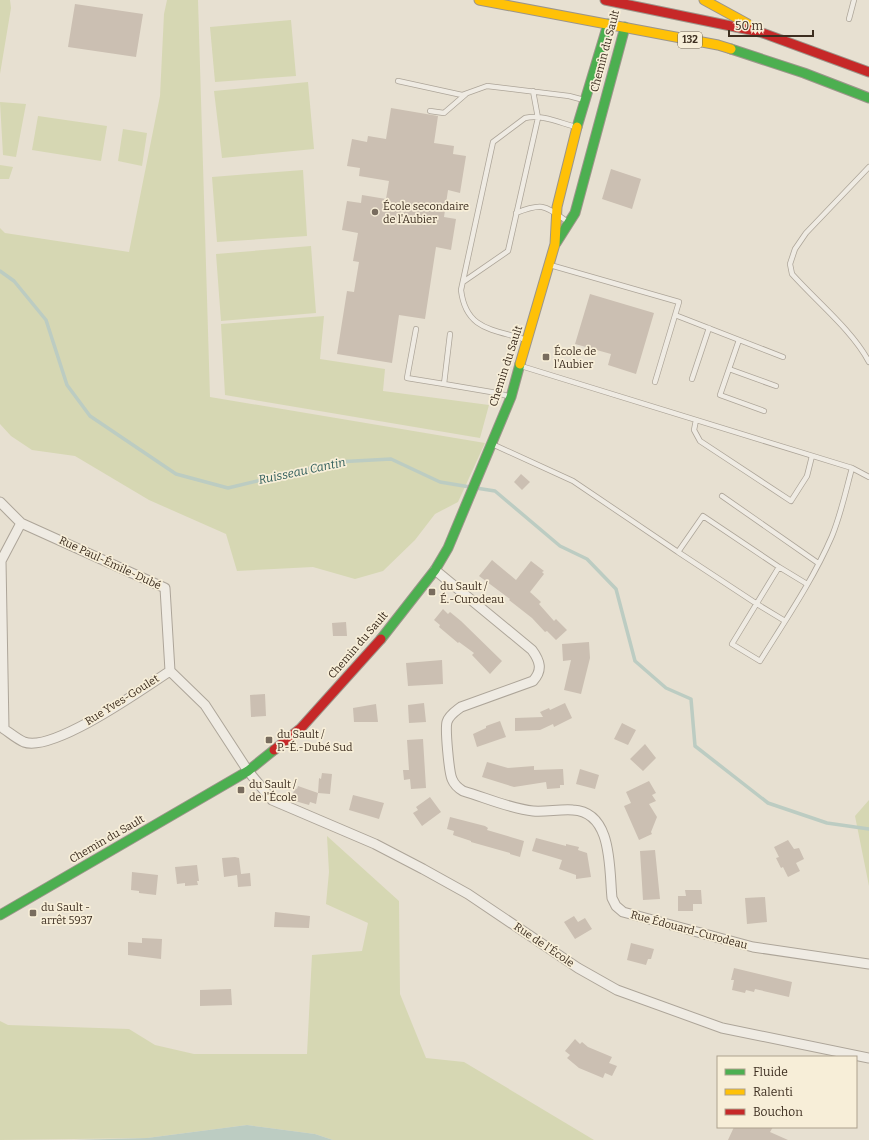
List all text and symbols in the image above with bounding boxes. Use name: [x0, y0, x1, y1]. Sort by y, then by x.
street label: Chemin du Sault: [588, 9, 622, 93]
scale bar: [729, 12, 813, 38]
text: 50 m: [735, 19, 764, 33]
road number: 132: [678, 32, 702, 48]
place label: École secondaire de l'Aubier: [383, 199, 469, 226]
marker: École secondaire de l'Aubier: [370, 207, 380, 217]
street label: Chemin du Sault: [487, 324, 525, 408]
place label: École de l'Aubier: [554, 344, 596, 371]
marker: École de l'Aubier: [541, 352, 551, 362]
water label: Ruisseau Cantin: [257, 455, 347, 487]
street label: Rue Paul-Émile-Dubé: [57, 533, 164, 592]
place label: du Sault / É.-Curodeau: [440, 580, 504, 606]
marker: du Sault / É.-Curodeau: [427, 587, 437, 597]
street label: Chemin du Sault: [325, 609, 391, 681]
street label: Rue Yves-Goulet: [83, 672, 161, 728]
place label: du Sault / P.-É.-Dubé Sud: [277, 728, 353, 754]
marker: du Sault / P.-É.-Dubé Sud: [264, 735, 274, 745]
place label: du Sault / de l'École: [249, 778, 297, 804]
marker: du Sault / de l'École: [236, 785, 246, 795]
street label: Chemin du Sault: [67, 812, 147, 866]
place label: du Sault - arrêt 5937: [41, 901, 93, 927]
street label: Rue Édouard-Curodeau: [629, 907, 749, 952]
marker: du Sault - arrêt 5937: [28, 908, 38, 918]
street label: Rue de l'École: [511, 919, 577, 970]
legend: [717, 1056, 857, 1128]
text: Fluide: [753, 1065, 788, 1079]
text: Ralenti: [753, 1085, 793, 1099]
text: Bouchon: [753, 1105, 803, 1119]

